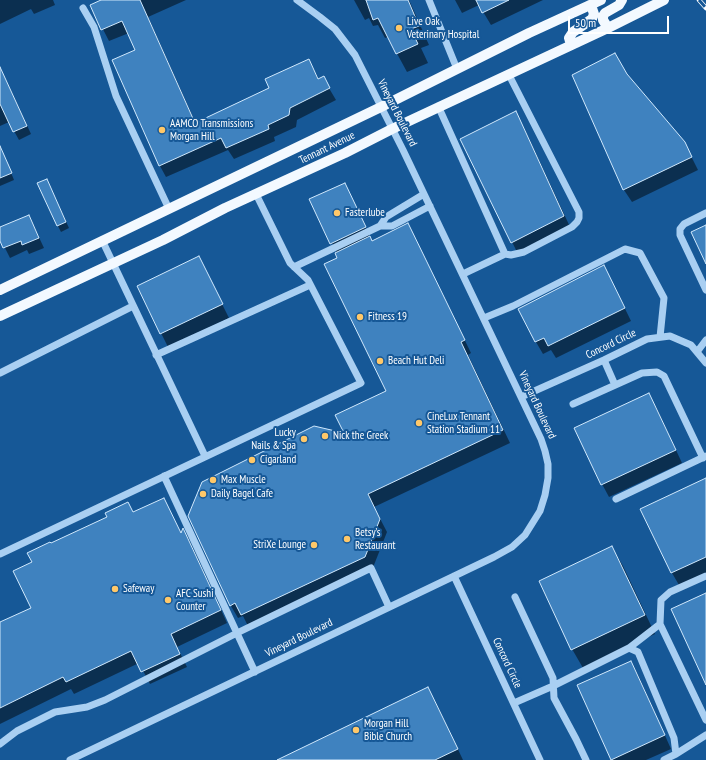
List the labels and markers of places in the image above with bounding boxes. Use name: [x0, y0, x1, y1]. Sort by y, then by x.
place label: Live Oak Veterinary Hospital: [407, 15, 479, 41]
marker: Live Oak Veterinary Hospital: [394, 23, 404, 33]
place label: AAMCO Transmissions Morgan Hill: [170, 117, 253, 143]
marker: AAMCO Transmissions Morgan Hill: [157, 125, 167, 135]
place label: Fasterlube: [345, 206, 385, 220]
marker: Fasterlube: [332, 208, 342, 218]
place label: Fitness 19: [368, 310, 407, 324]
marker: Fitness 19: [355, 312, 365, 322]
place label: Beach Hut Deli: [388, 354, 445, 368]
marker: Beach Hut Deli: [375, 356, 385, 366]
place label: CineLux Tennant Station Stadium 11: [427, 410, 500, 436]
marker: CineLux Tennant Station Stadium 11: [414, 418, 424, 428]
place label: Lucky Nails & Spa: [251, 426, 296, 452]
place label: Nick the Greek: [333, 429, 388, 443]
marker: Nick the Greek: [320, 431, 330, 441]
marker: Lucky Nails & Spa: [299, 434, 309, 444]
place label: Cigarland: [260, 453, 296, 467]
marker: Cigarland: [247, 455, 257, 465]
place label: Max Muscle: [221, 473, 266, 487]
marker: Max Muscle: [208, 475, 218, 485]
place label: Daily Bagel Cafe: [211, 487, 273, 501]
marker: Daily Bagel Cafe: [198, 489, 208, 499]
place label: Betsy’s Restaurant: [355, 526, 396, 552]
marker: Betsy’s Restaurant: [342, 534, 352, 544]
place label: StriXe Lounge: [253, 538, 306, 552]
marker: StriXe Lounge: [309, 540, 319, 550]
place label: Safeway: [123, 582, 154, 596]
marker: Safeway: [110, 584, 120, 594]
place label: AFC Sushi Counter: [176, 587, 214, 613]
marker: AFC Sushi Counter: [163, 595, 173, 605]
place label: Morgan Hill Bible Church: [364, 717, 412, 743]
marker: Morgan Hill Bible Church: [351, 725, 361, 735]

